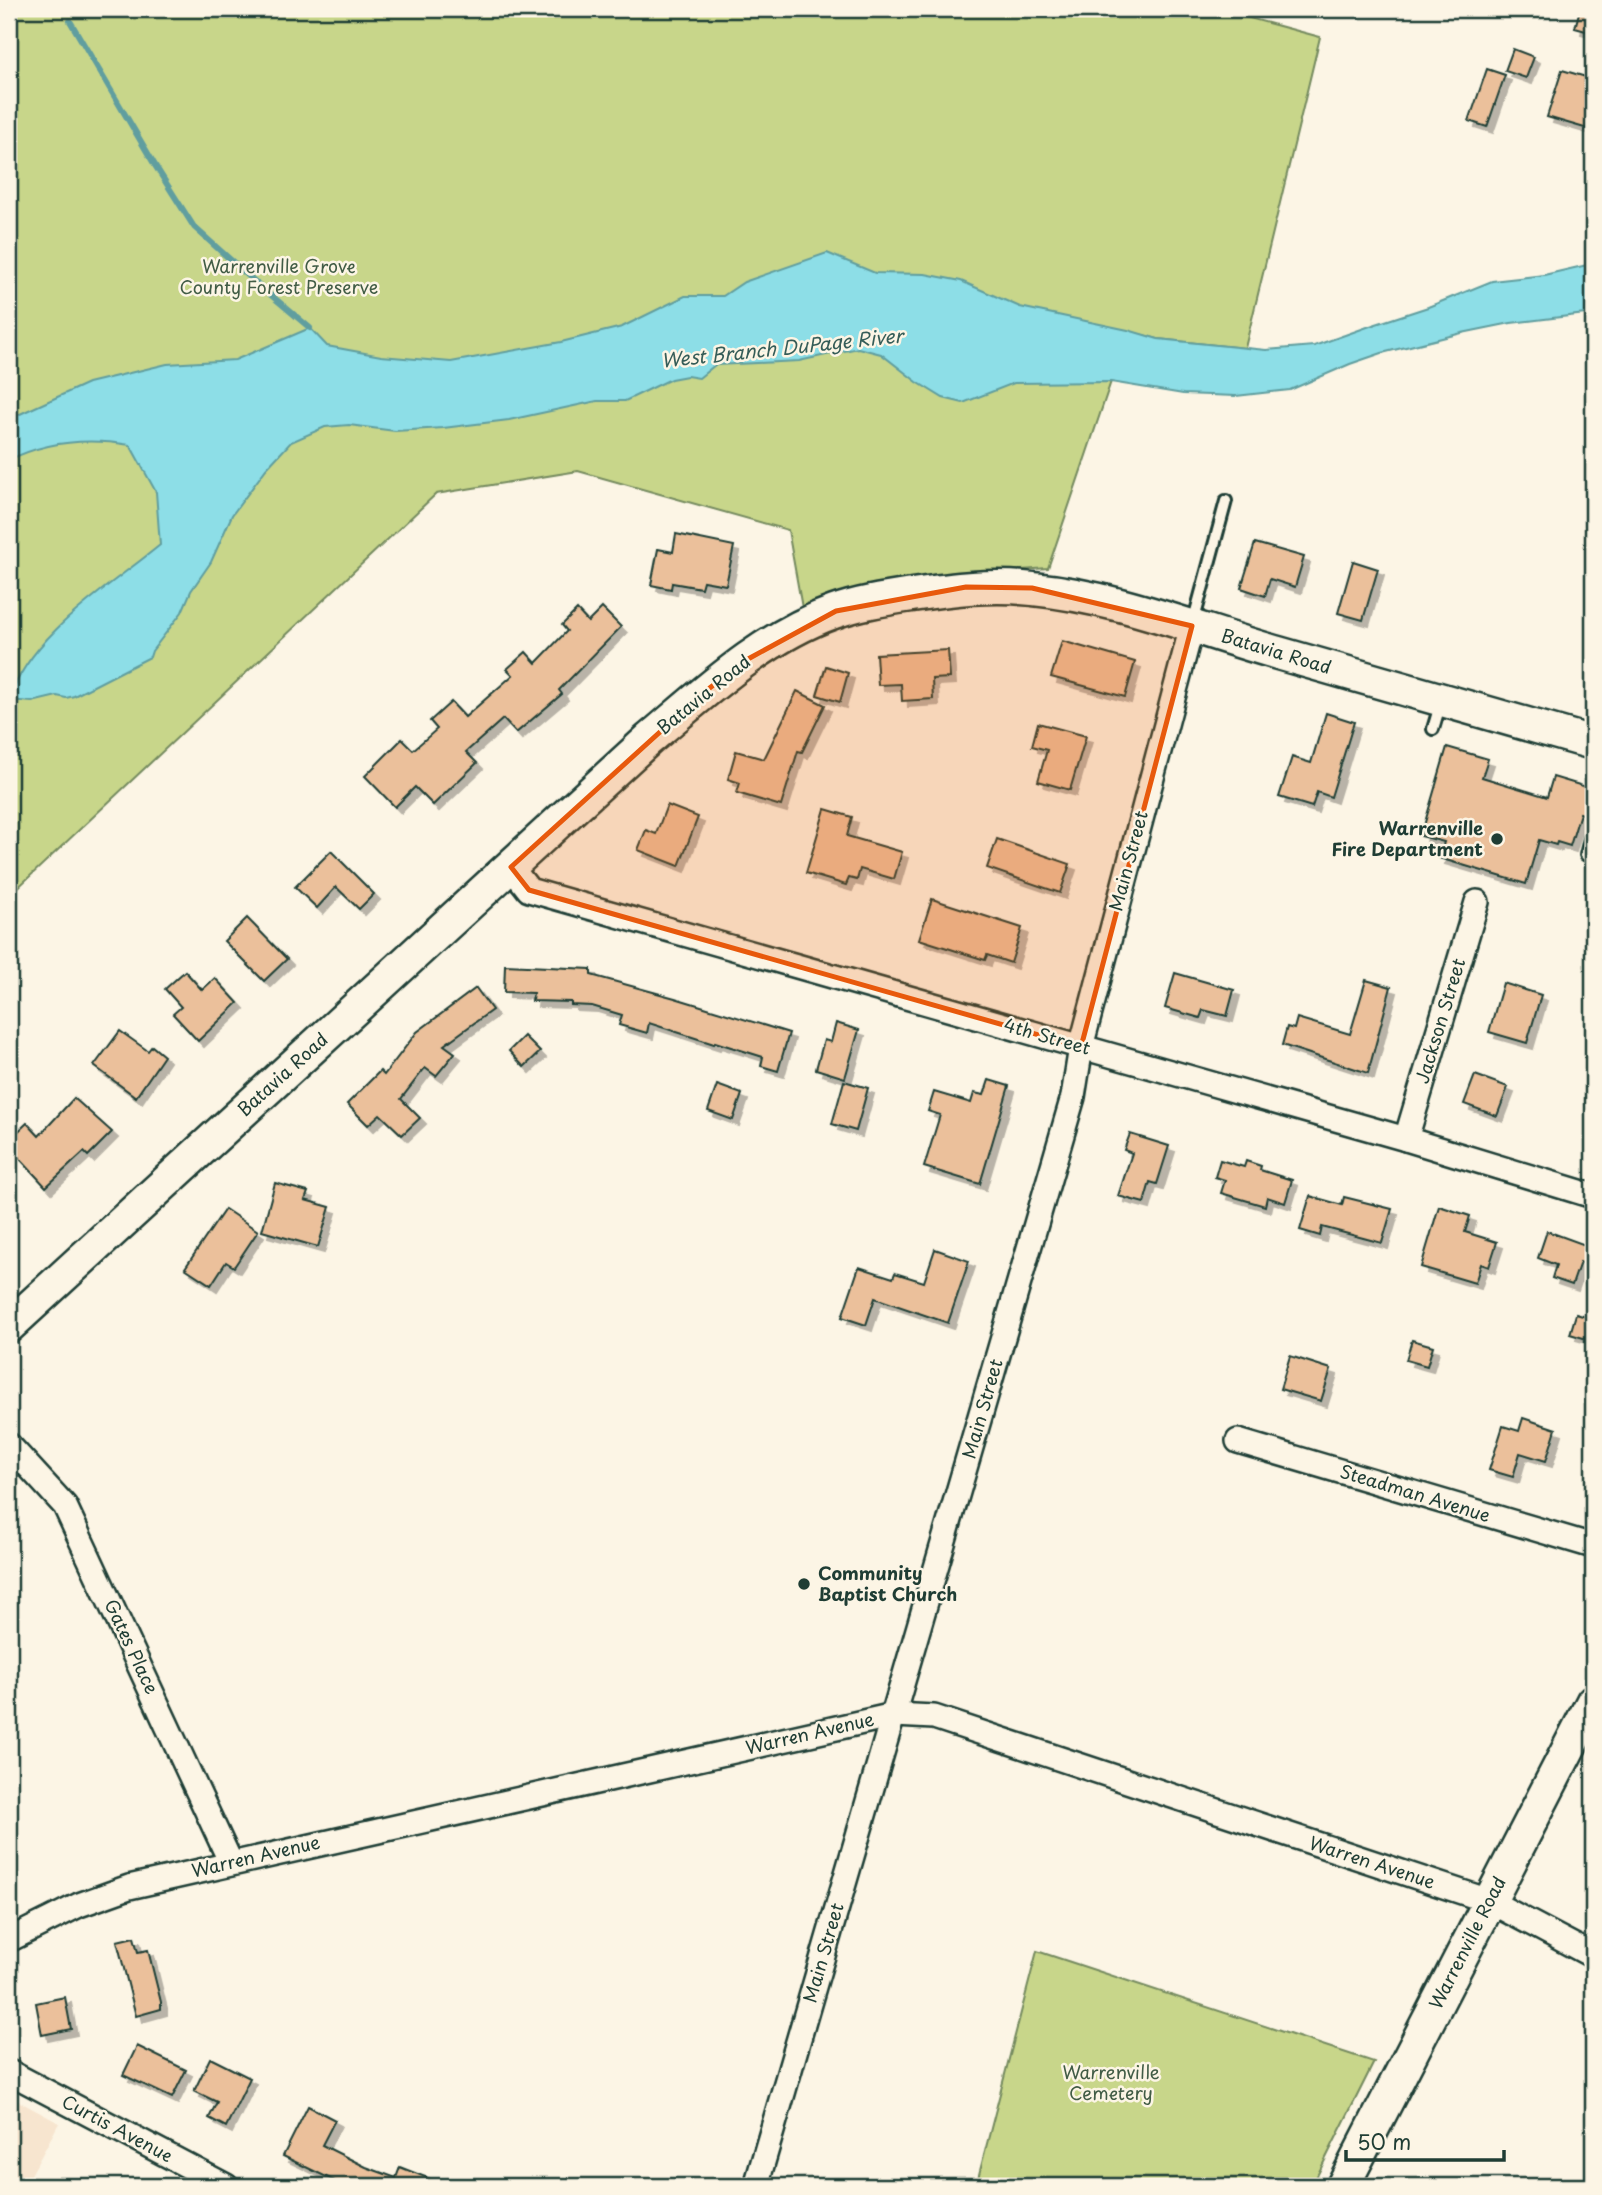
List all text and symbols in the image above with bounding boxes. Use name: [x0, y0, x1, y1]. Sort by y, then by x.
park label: Warrenville Grove County Forest Preserve: [180, 252, 378, 300]
water label: West Branch DuPage River: [660, 320, 907, 374]
street label: Batavia Road: [1218, 621, 1335, 680]
street label: Batavia Road: [650, 647, 756, 740]
street label: Main Street: [1101, 808, 1154, 914]
place label: Warrenville Fire Department: [1332, 814, 1483, 862]
marker: Warrenville Fire Department: [1489, 831, 1505, 847]
street label: Jackson Street: [1408, 955, 1471, 1087]
street label: 4th Street: [1001, 1010, 1094, 1061]
street label: Batavia Road: [231, 1026, 333, 1122]
street label: Main Street: [954, 1356, 1009, 1462]
street label: Steadman Avenue: [1337, 1457, 1494, 1528]
place label: Community Baptist Church: [818, 1559, 957, 1607]
marker: Community Baptist Church: [796, 1576, 812, 1592]
street label: Gates Place: [99, 1594, 166, 1698]
street label: Warren Avenue: [743, 1705, 877, 1760]
street label: Warren Avenue: [189, 1828, 323, 1883]
street label: Warren Avenue: [1306, 1829, 1439, 1895]
street label: Warrenville Road: [1422, 1871, 1512, 2013]
street label: Main Street: [795, 1900, 850, 2006]
park label: Warrenville Cemetery: [1062, 2058, 1160, 2106]
street label: Curtis Avenue: [57, 2087, 178, 2168]
scale bar: [1346, 2118, 1504, 2162]
text: 50 m: [1357, 2125, 1411, 2157]

